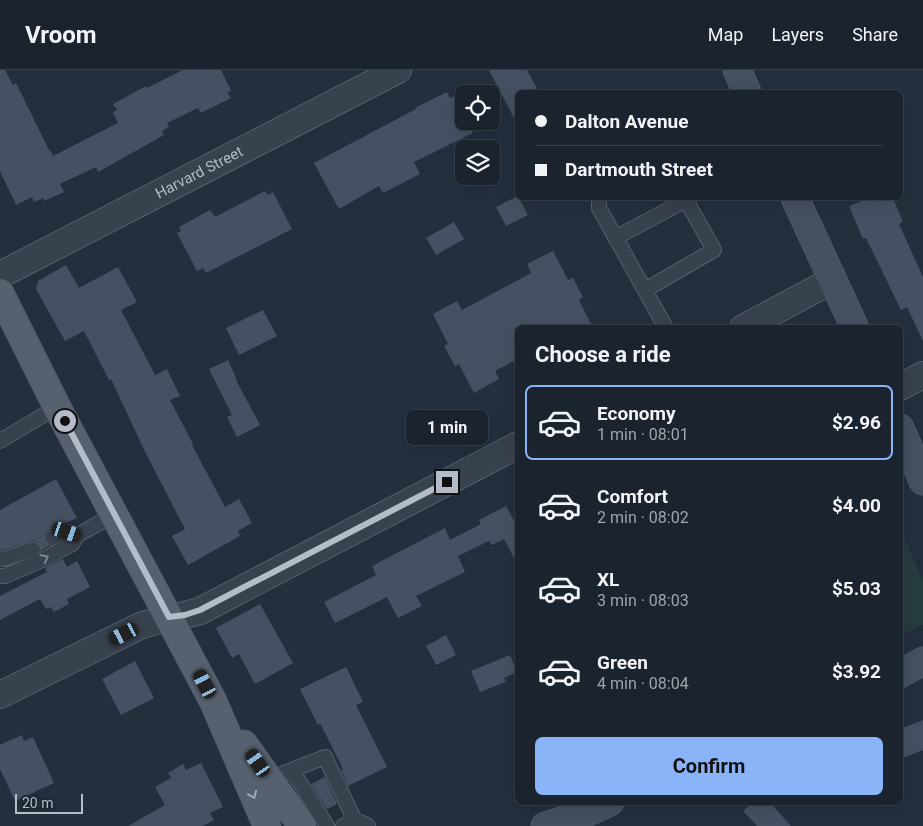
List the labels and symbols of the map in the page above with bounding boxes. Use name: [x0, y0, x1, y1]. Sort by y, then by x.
street label: Harvard Street: [152, 142, 246, 202]
route start: [54, 410, 76, 432]
callout: 1 min: [406, 410, 488, 444]
route end: [436, 471, 458, 493]
car: [50, 520, 83, 544]
one-way arrow: [40, 554, 49, 564]
car: [107, 621, 140, 647]
car: [191, 667, 218, 701]
car: [243, 746, 272, 780]
one-way arrow: [246, 790, 257, 799]
scale bar: [15, 791, 82, 814]

